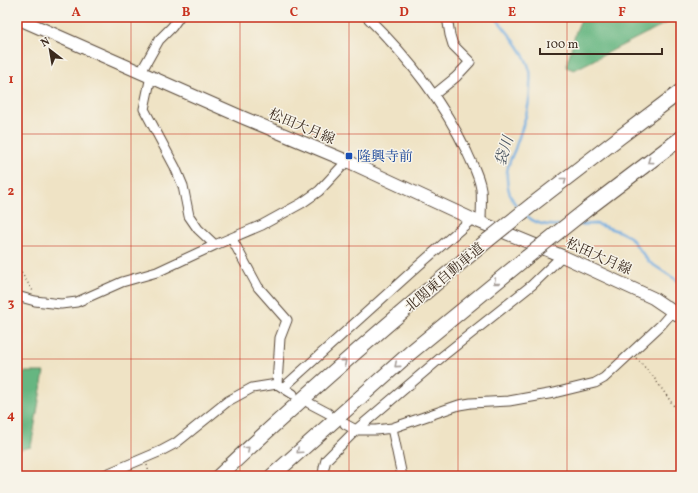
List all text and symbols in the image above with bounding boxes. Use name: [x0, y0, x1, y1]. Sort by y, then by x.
text: A: [71, 4, 81, 22]
text: B: [182, 4, 191, 22]
text: C: [290, 4, 298, 22]
text: D: [399, 4, 409, 22]
text: E: [508, 4, 516, 22]
text: F: [618, 4, 626, 22]
north arrow: [30, 30, 70, 70]
scale bar: [540, 30, 662, 56]
text: N: [38, 34, 53, 51]
text: 100 m: [546, 37, 579, 53]
text: 1: [8, 71, 14, 89]
street label: 松田大月線: [265, 105, 337, 150]
water label: 袋川: [491, 132, 520, 169]
place label: 隆興寺前: [357, 148, 413, 167]
marker: 隆興寺前: [344, 151, 354, 161]
one-way arrow: [647, 156, 654, 163]
one-way arrow: [560, 177, 567, 185]
text: 2: [8, 183, 15, 201]
street label: 松田大月線: [563, 234, 634, 280]
street label: 北関東自動車道: [401, 239, 489, 317]
one-way arrow: [494, 277, 501, 284]
text: 3: [8, 295, 15, 313]
one-way arrow: [339, 360, 347, 367]
one-way arrow: [394, 361, 401, 368]
text: 4: [7, 407, 15, 425]
one-way arrow: [242, 447, 250, 454]
one-way arrow: [297, 447, 304, 454]

